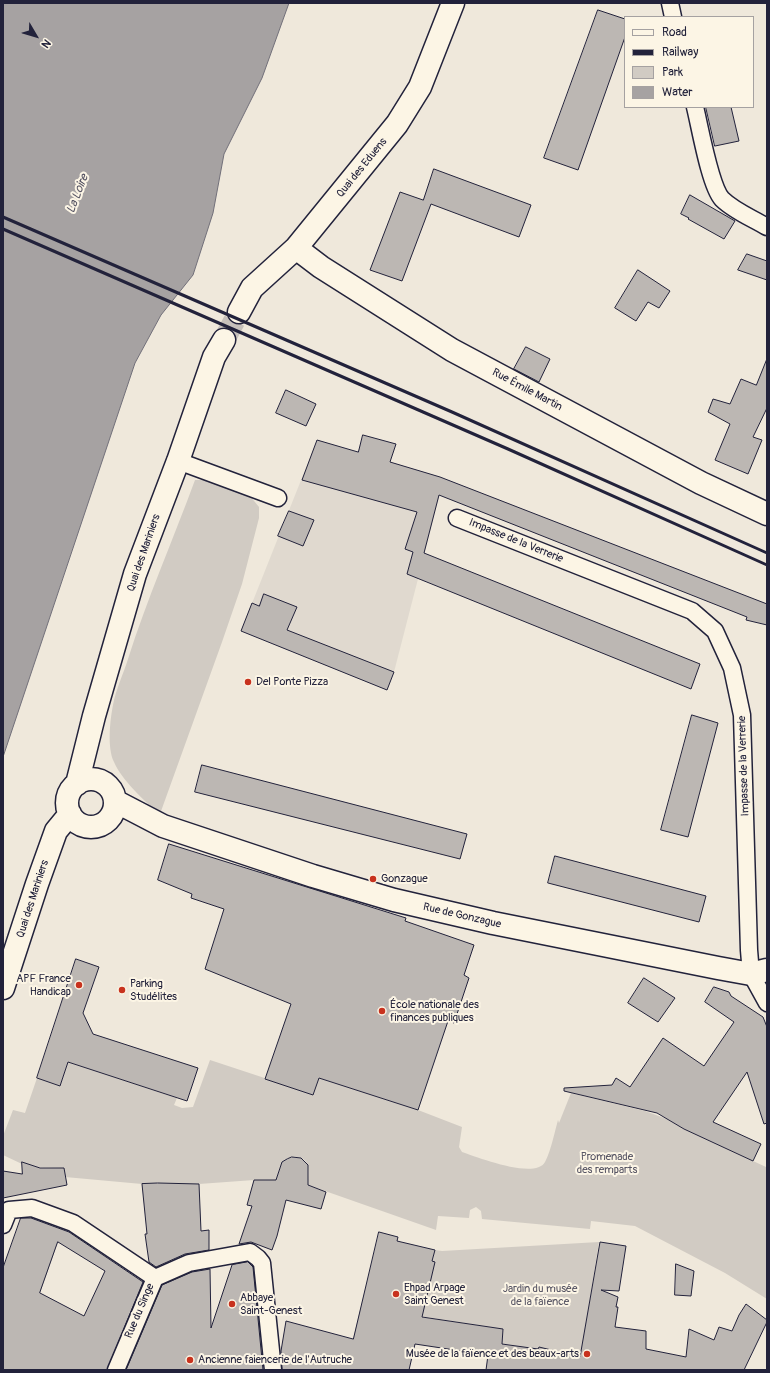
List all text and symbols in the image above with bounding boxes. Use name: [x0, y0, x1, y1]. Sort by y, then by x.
north arrow: [16, 16, 56, 56]
legend: [624, 16, 754, 108]
text: Road: [662, 25, 687, 40]
text: N: [38, 37, 53, 51]
text: Railway: [662, 45, 698, 60]
text: Park: [662, 65, 683, 80]
text: Water: [662, 85, 693, 100]
street label: Quai des Eduens: [334, 136, 390, 200]
water label: La Loire: [64, 173, 92, 215]
street label: Rue Émile Martin: [490, 366, 564, 414]
street label: Quai des Mariniers: [125, 512, 163, 594]
street label: Impasse de la Verrerie: [467, 516, 565, 566]
place label: Del Ponte Pizza: [256, 675, 328, 689]
marker: Del Ponte Pizza: [243, 677, 253, 687]
street label: Impasse de la Verrerie: [736, 715, 752, 817]
street label: Quai des Mariniers: [14, 858, 52, 940]
place label: Gonzague: [381, 872, 428, 886]
marker: Gonzague: [368, 874, 378, 884]
street label: Rue de Gonzague: [422, 901, 502, 931]
place label: APF France Handicap: [16, 972, 71, 998]
place label: Parking Studélites: [130, 977, 177, 1003]
marker: APF France Handicap: [74, 980, 84, 990]
marker: Parking Studélites: [117, 985, 127, 995]
place label: École nationale des finances publiques: [390, 998, 479, 1024]
marker: École nationale des finances publiques: [377, 1006, 387, 1016]
park label: Promenade des remparts: [577, 1150, 637, 1176]
place label: Ehpad Arpage Saint Genest: [404, 1281, 465, 1307]
street label: Rue du Singe: [123, 1282, 157, 1340]
park label: Jardin du musée de la faïence: [503, 1282, 577, 1308]
marker: Ehpad Arpage Saint Genest: [391, 1289, 401, 1299]
place label: Abbaye Saint-Genest: [240, 1291, 302, 1317]
marker: Abbaye Saint-Genest: [227, 1299, 237, 1309]
place label: Musée de la faïence et des beaux-arts: [406, 1347, 579, 1361]
marker: Musée de la faïence et des beaux-arts: [582, 1349, 592, 1359]
place label: Ancienne faiencerie de l'Autruche: [198, 1353, 352, 1367]
marker: Ancienne faiencerie de l'Autruche: [185, 1355, 195, 1365]

